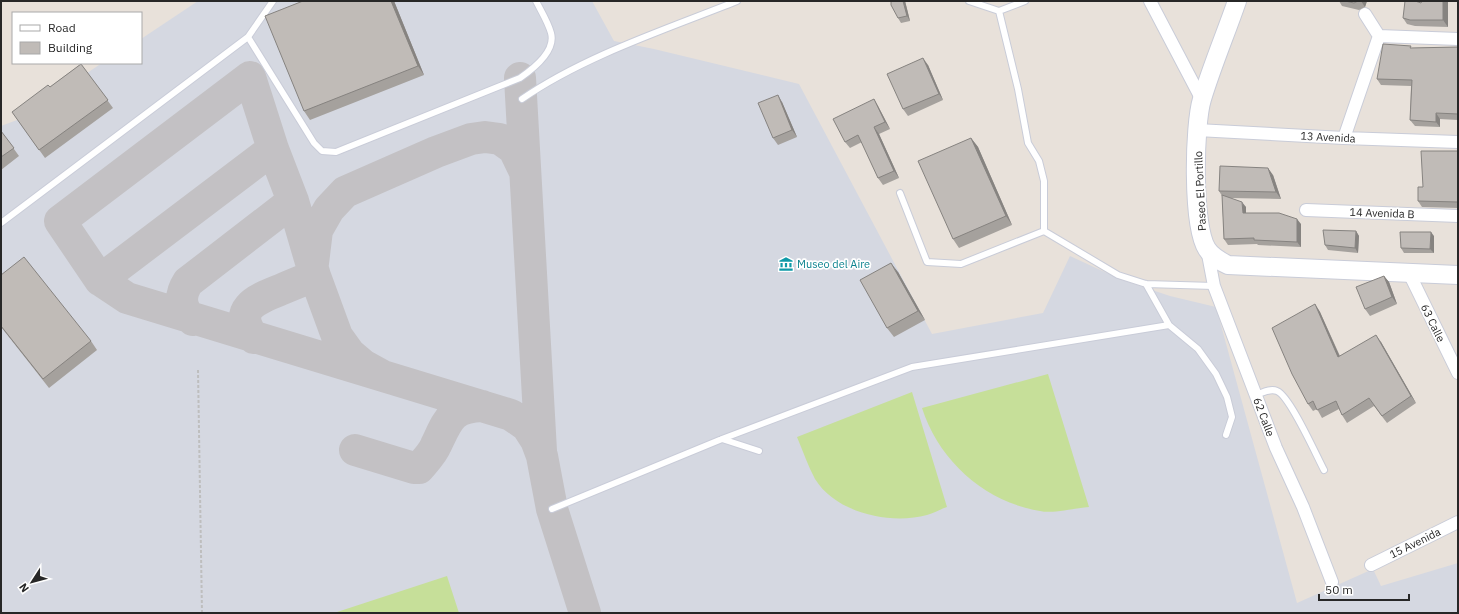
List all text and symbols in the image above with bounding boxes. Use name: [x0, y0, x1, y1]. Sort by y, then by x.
legend: [12, 12, 142, 64]
text: Road: [48, 20, 76, 35]
text: Building: [48, 40, 93, 55]
street label: 13 Avenida: [1300, 129, 1356, 145]
street label: Paseo El Portillo: [1191, 151, 1209, 231]
street label: 14 Avenida B: [1349, 205, 1415, 221]
museum icon: Museo del Aire: [778, 256, 794, 272]
place label: Museo del Aire: [797, 257, 870, 271]
street label: 63 Calle: [1418, 302, 1448, 344]
street label: 62 Calle: [1250, 396, 1278, 438]
street label: 15 Avenida: [1387, 525, 1443, 561]
north arrow: [12, 562, 52, 602]
scale bar: [1319, 576, 1409, 602]
text: N: [16, 581, 32, 595]
text: 50 m: [1325, 582, 1353, 597]

